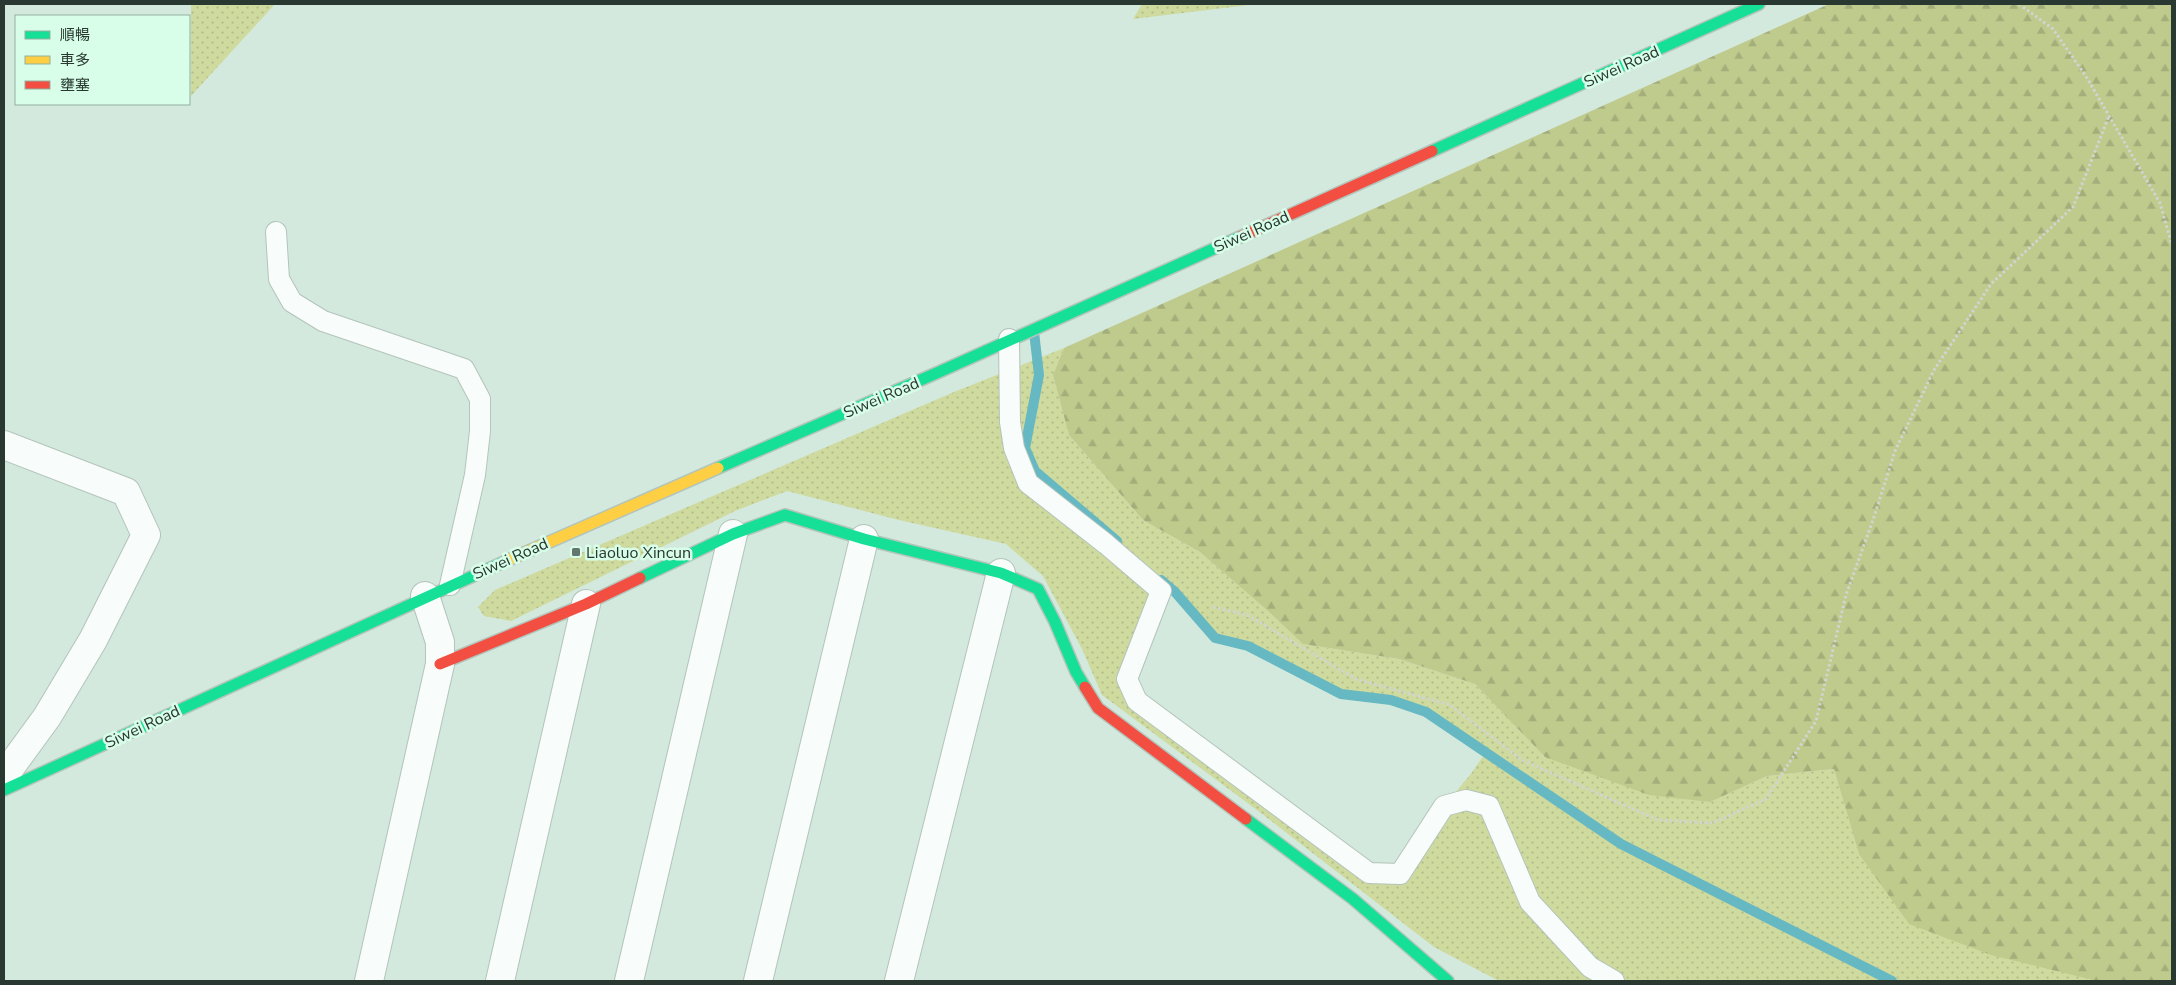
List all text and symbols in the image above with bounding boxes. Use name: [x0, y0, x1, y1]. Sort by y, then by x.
legend: [15, 15, 190, 105]
text: 順暢: [60, 25, 90, 45]
street label: Siwei Road: [1580, 41, 1663, 93]
text: 車多: [60, 50, 90, 70]
text: 壅塞: [60, 75, 90, 95]
street label: Siwei Road: [1210, 206, 1293, 258]
street label: Siwei Road: [840, 372, 923, 424]
street label: Siwei Road: [469, 533, 552, 585]
place label: Liaoluo Xincun: [586, 542, 691, 564]
marker: Liaoluo Xincun: [570, 546, 582, 558]
street label: Siwei Road: [101, 700, 184, 754]

